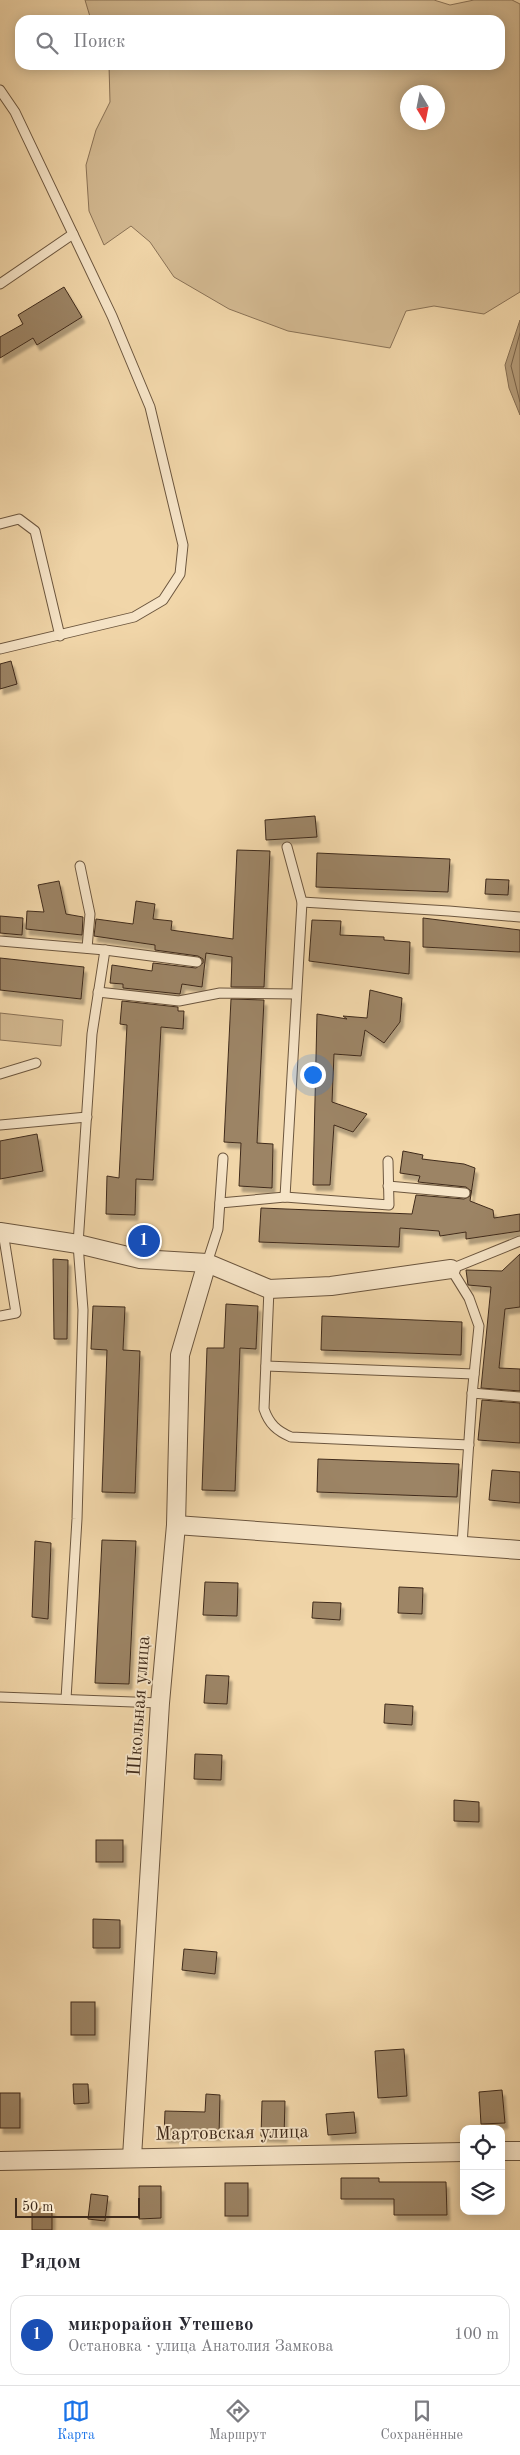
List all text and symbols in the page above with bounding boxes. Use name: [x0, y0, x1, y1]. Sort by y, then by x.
search box: [15, 15, 505, 70]
icon: search: [33, 29, 61, 57]
text: Поиск: [73, 33, 125, 52]
north arrow: [400, 85, 445, 130]
your location: [300, 1062, 326, 1088]
pin: 1: [128, 1222, 160, 1260]
street label: Школьная улица: [126, 1634, 154, 1777]
street label: Мартовская улица: [155, 2123, 310, 2145]
map controls: [460, 2125, 505, 2215]
button: locate: [460, 2125, 505, 2170]
button: layers: [460, 2170, 505, 2215]
scale bar: [15, 2195, 140, 2218]
text: 50 m: [22, 2200, 53, 2214]
text: Рядом: [20, 2252, 81, 2273]
text: микрорайон Утешево: [68, 2316, 254, 2335]
text: 1: [32, 2327, 42, 2343]
text: 100 m: [454, 2327, 499, 2343]
text: Остановка · улица Анатолия Замкова: [68, 2339, 333, 2355]
tab: Карта: [57, 2397, 95, 2444]
tab: Маршрут: [209, 2397, 266, 2444]
tab: Сохранённые: [380, 2397, 463, 2444]

